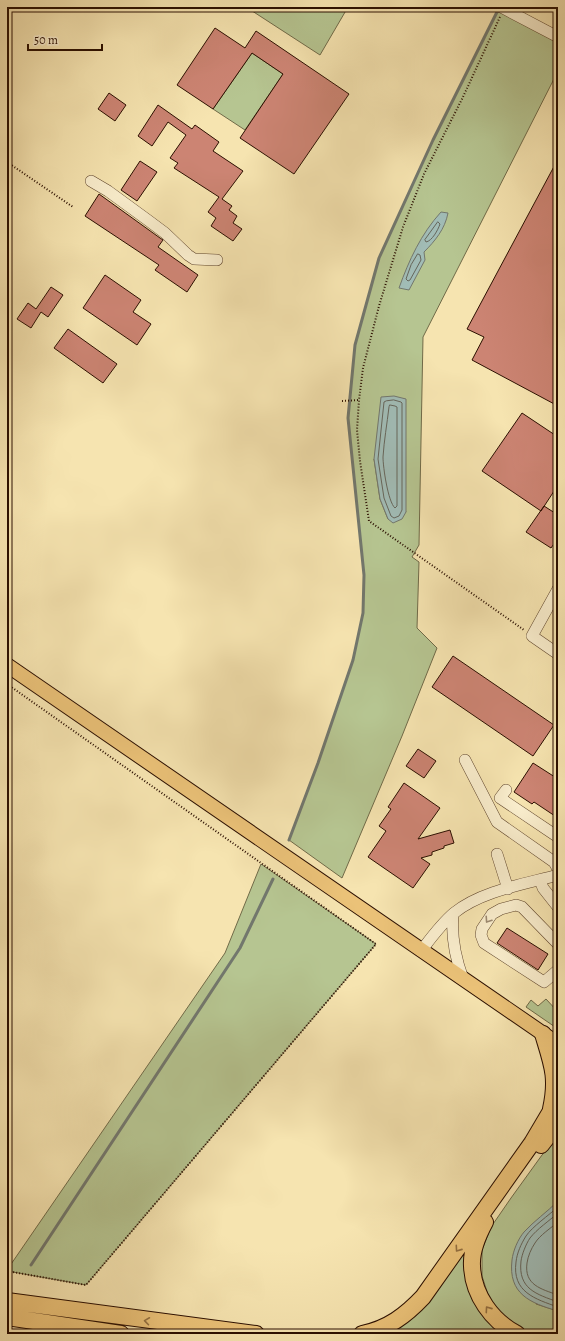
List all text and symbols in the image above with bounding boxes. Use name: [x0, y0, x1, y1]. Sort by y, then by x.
scale bar: [28, 26, 102, 52]
text: 50 m: [34, 32, 58, 48]
one-way arrow: [485, 916, 493, 923]
one-way arrow: [455, 1245, 463, 1252]
one-way arrow: [485, 1306, 493, 1313]
one-way arrow: [144, 1317, 151, 1326]

